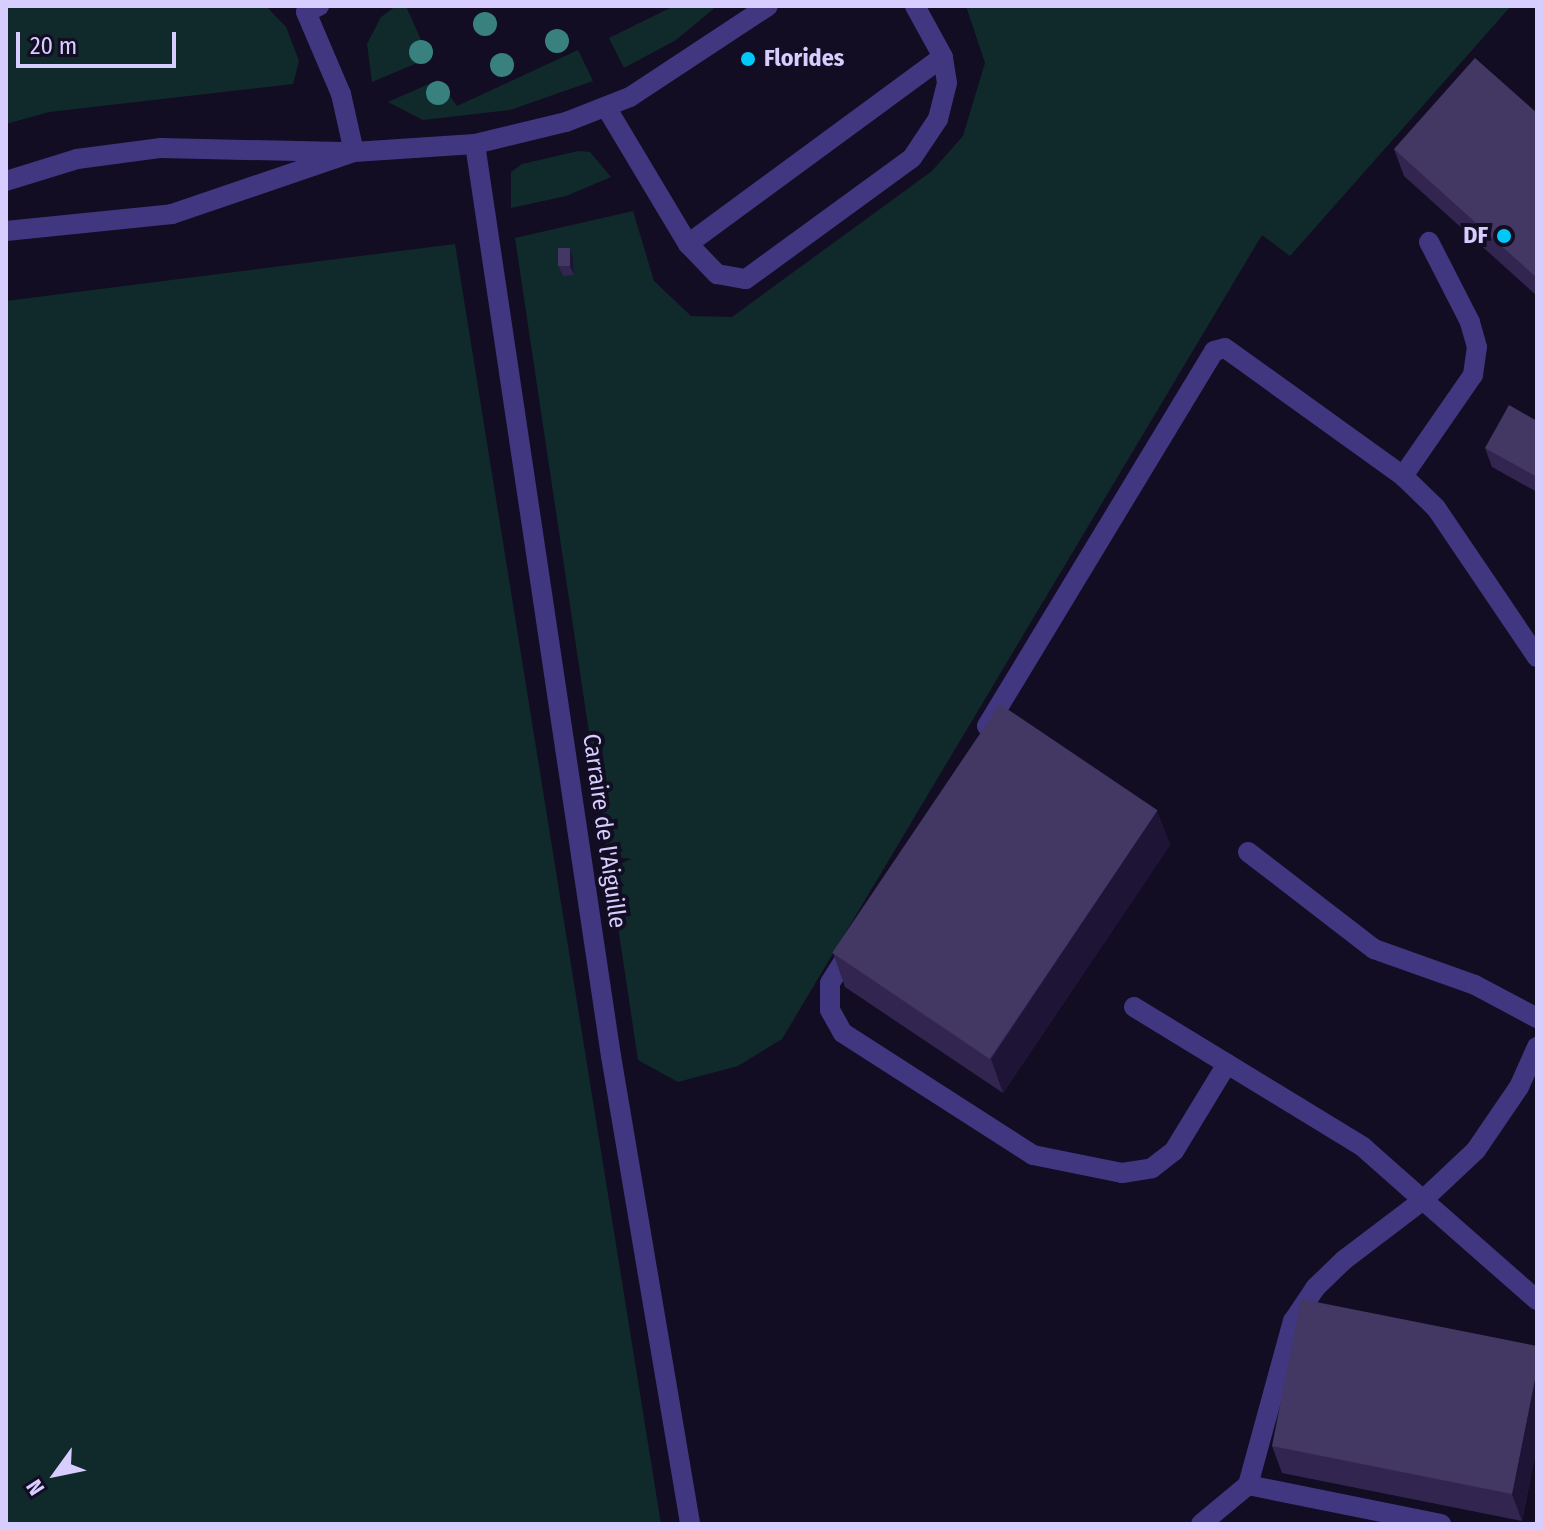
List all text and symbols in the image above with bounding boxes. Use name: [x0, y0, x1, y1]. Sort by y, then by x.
scale bar: [20, 16, 180, 66]
text: 20 m: [30, 32, 77, 60]
place label: Florides: [764, 45, 844, 73]
marker: Florides: [739, 50, 757, 68]
place label: DF: [1463, 222, 1488, 250]
marker: DF: [1495, 227, 1513, 245]
street label: Carraire de l'Aiguille: [576, 732, 632, 930]
north arrow: [16, 1434, 96, 1514]
text: N: [21, 1474, 50, 1500]

